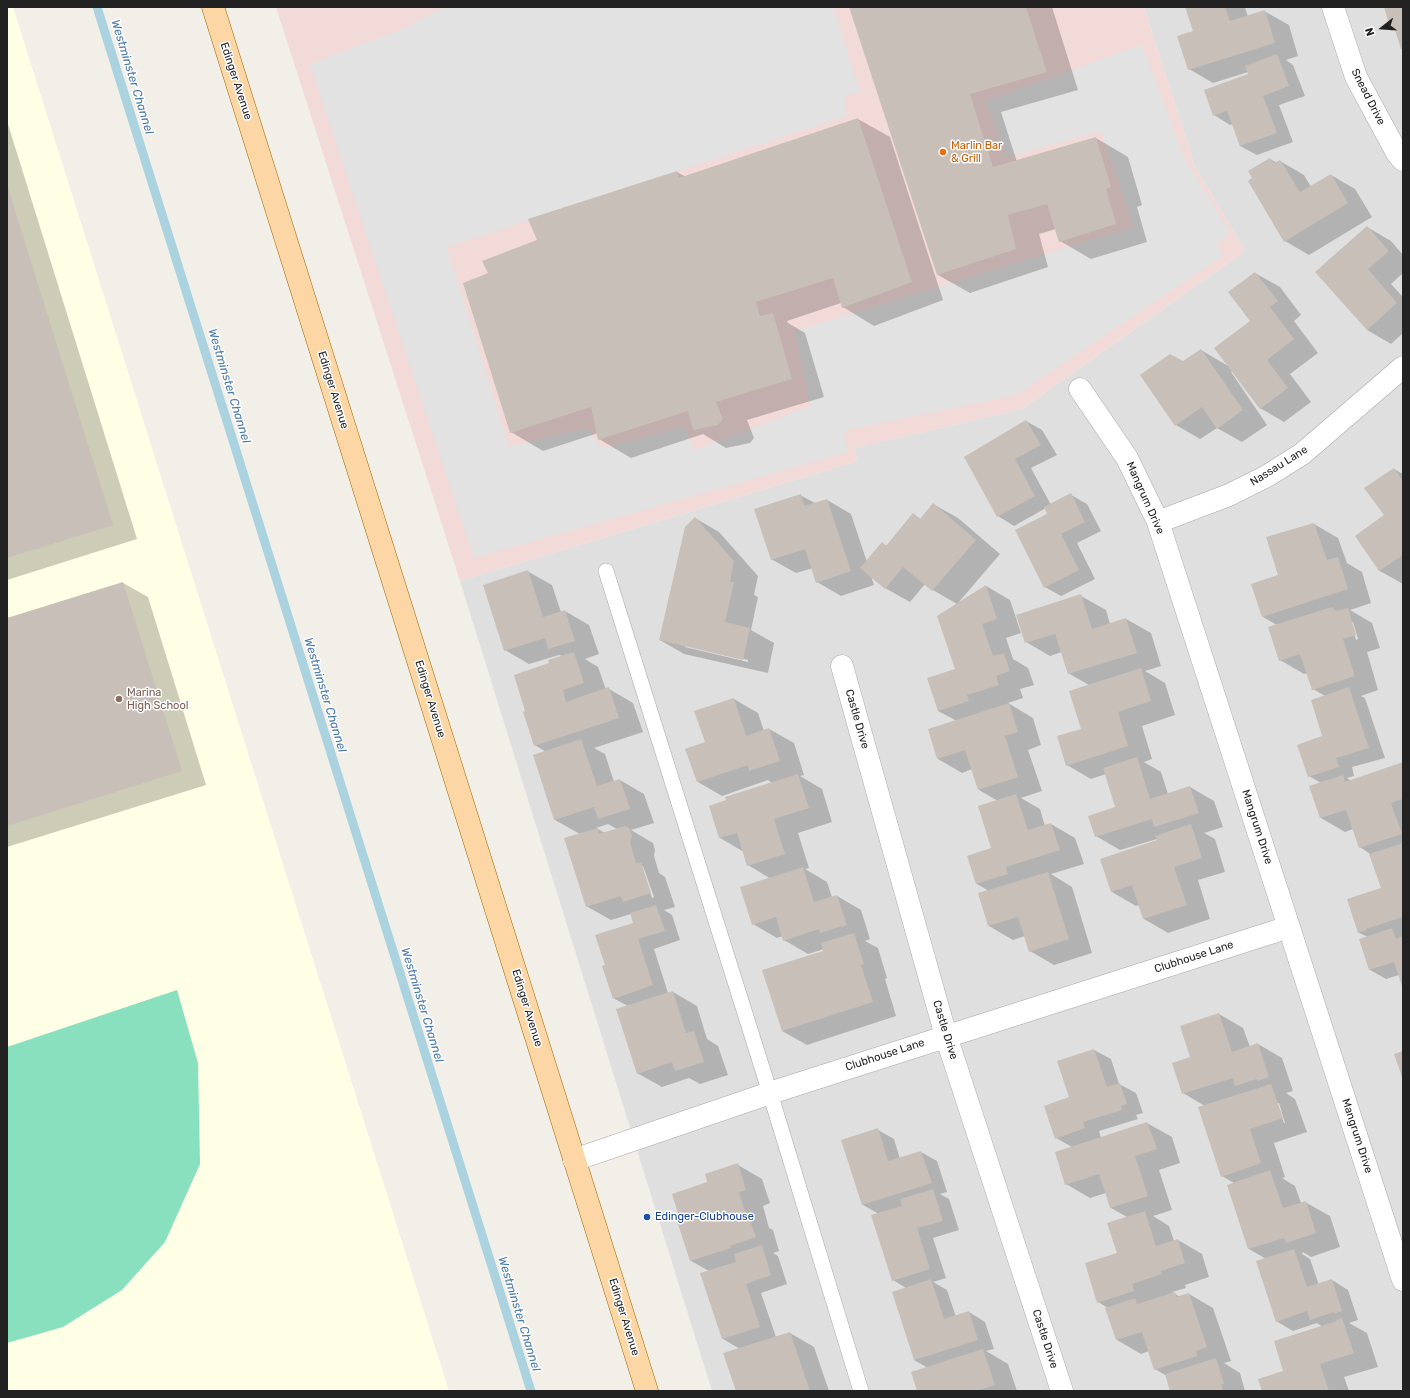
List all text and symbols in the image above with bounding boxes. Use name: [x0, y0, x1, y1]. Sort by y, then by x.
north arrow: [1362, 8, 1402, 48]
water label: Westminster Channel: [108, 18, 156, 136]
text: N: [1363, 26, 1377, 37]
street label: Edinger Avenue: [217, 41, 255, 121]
street label: Snead Drive: [1348, 67, 1388, 127]
place label: Marlin Bar & Grill: [951, 139, 1002, 165]
marker: Marlin Bar & Grill: [938, 147, 948, 157]
water label: Westminster Channel: [205, 327, 253, 445]
street label: Edinger Avenue: [315, 350, 351, 430]
street label: Nassau Lane: [1248, 443, 1310, 489]
street label: Mangrum Drive: [1123, 460, 1167, 536]
water label: Westminster Channel: [301, 636, 349, 754]
street label: Edinger Avenue: [412, 659, 448, 739]
place label: Marina High School: [127, 686, 188, 712]
street label: Castle Drive: [842, 688, 872, 750]
marker: Marina High School: [114, 694, 124, 704]
street label: Mangrum Drive: [1239, 788, 1275, 866]
street label: Clubhouse Lane: [1153, 938, 1235, 976]
water label: Westminster Channel: [398, 946, 446, 1064]
street label: Edinger Avenue: [509, 968, 545, 1048]
street label: Castle Drive: [930, 999, 960, 1061]
street label: Clubhouse Lane: [844, 1036, 926, 1074]
street label: Mangrum Drive: [1339, 1097, 1375, 1175]
place label: Edinger-Clubhouse: [655, 1210, 754, 1224]
marker: Edinger-Clubhouse: [642, 1212, 652, 1222]
water label: Westminster Channel: [495, 1255, 543, 1373]
street label: Edinger Avenue: [606, 1277, 642, 1357]
street label: Castle Drive: [1029, 1308, 1061, 1370]

